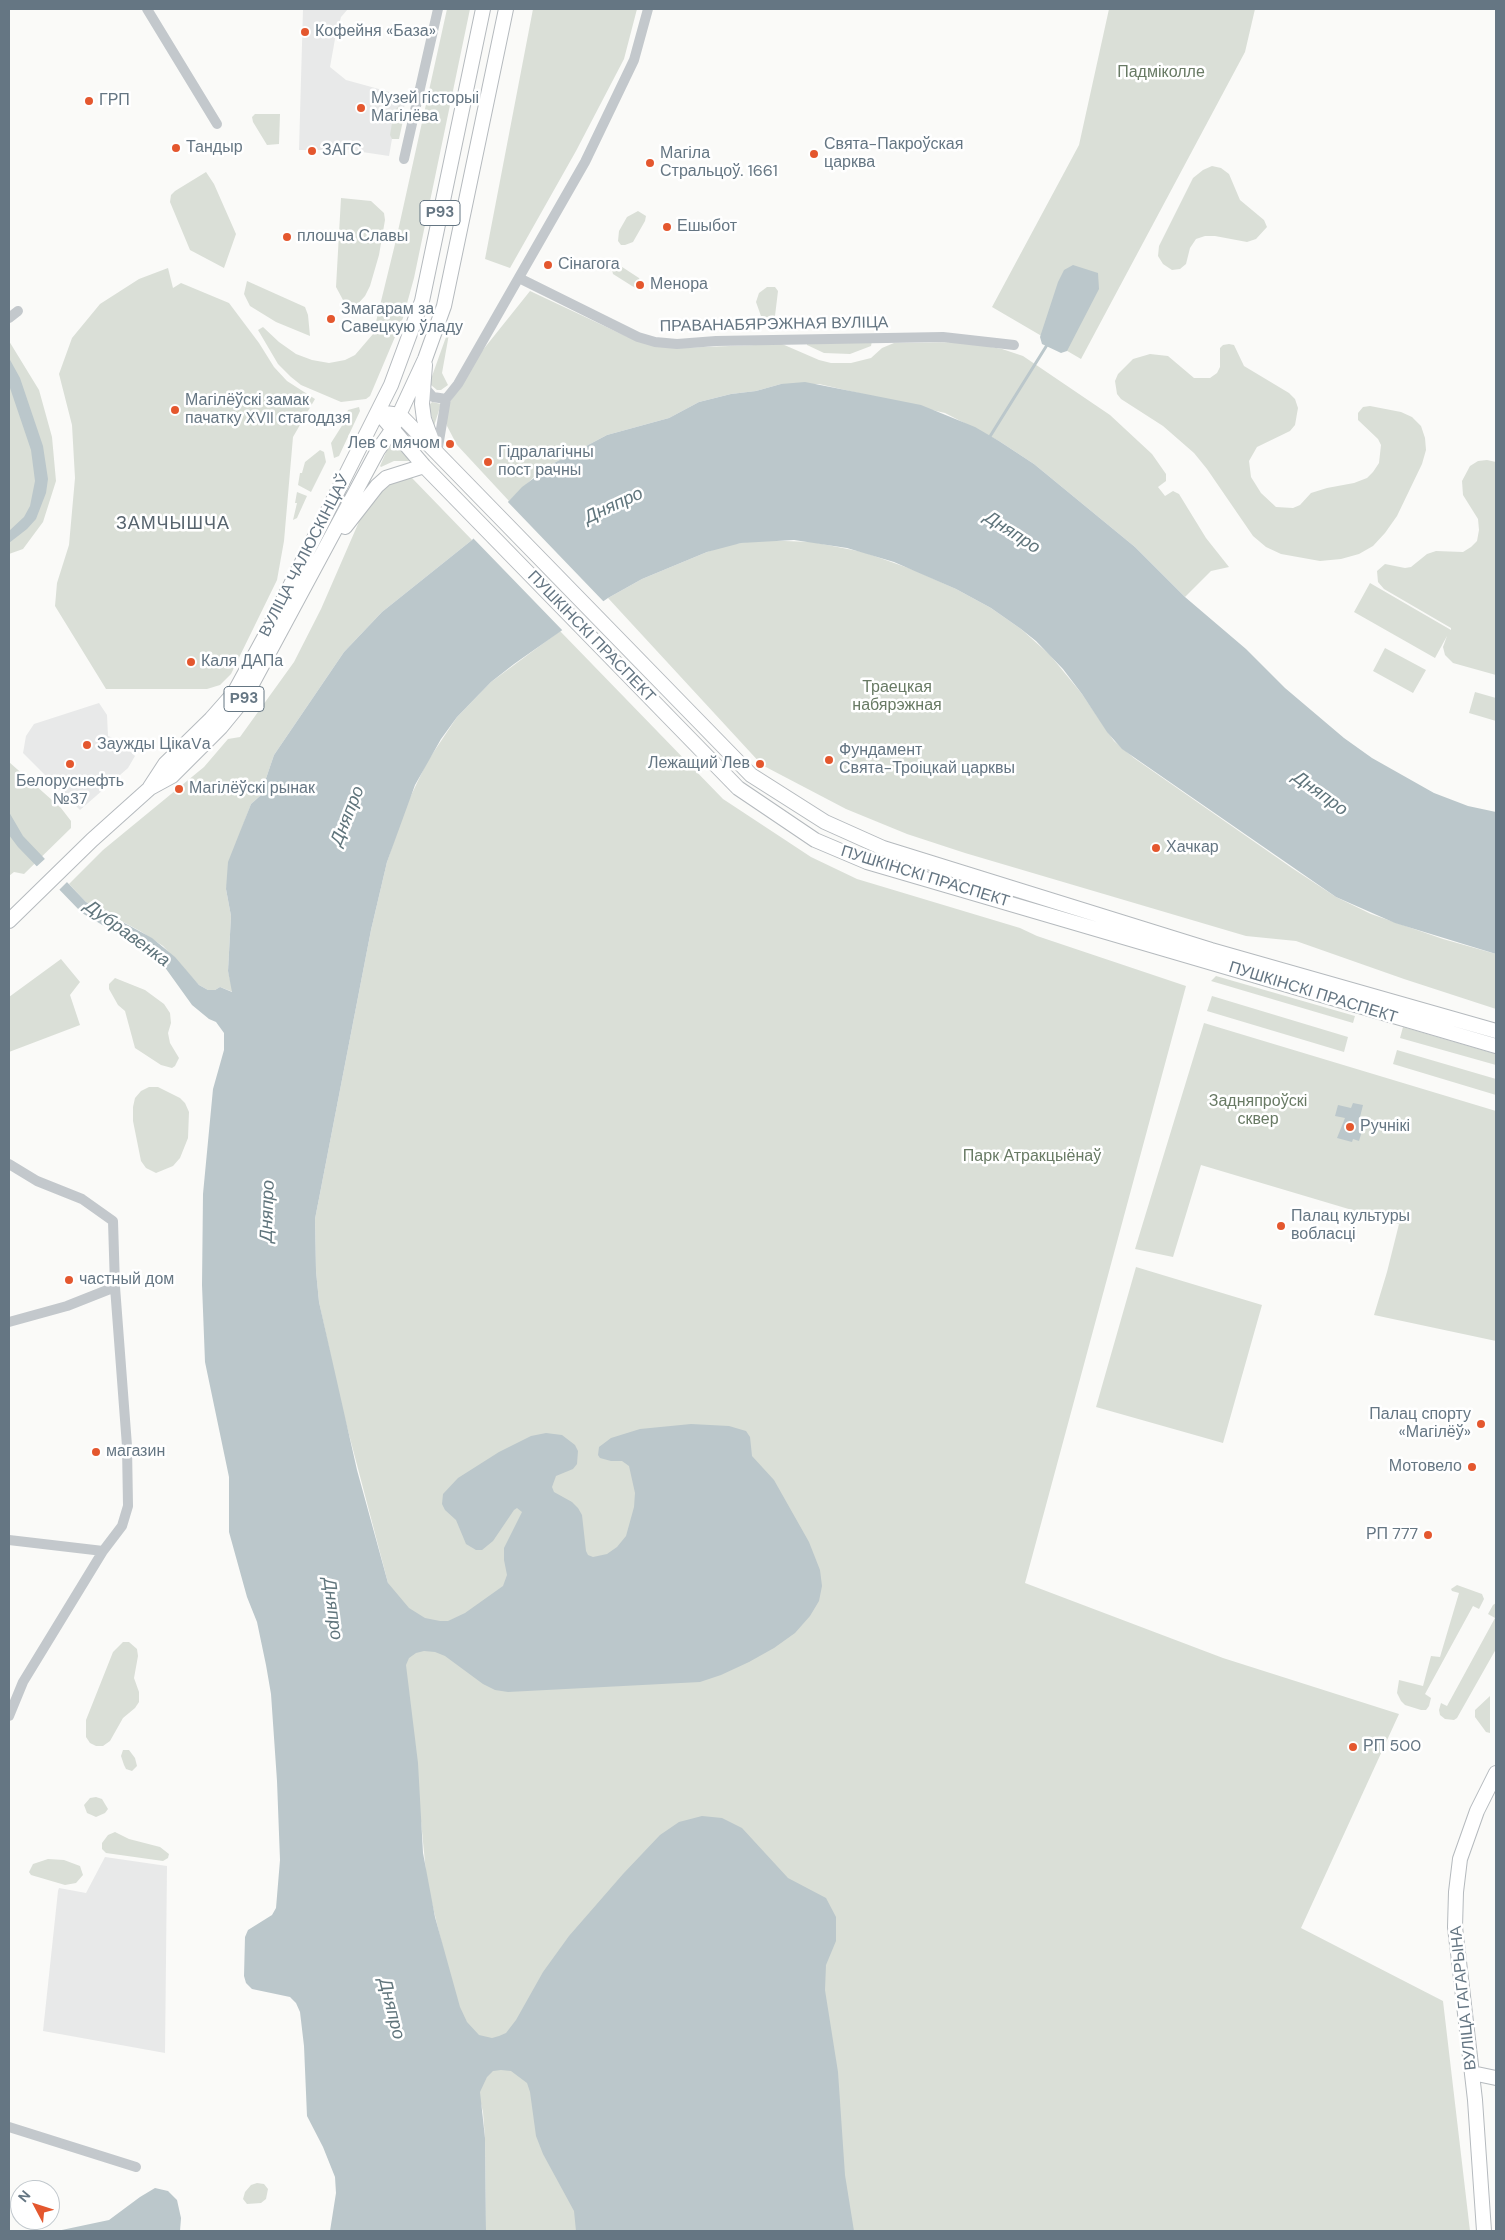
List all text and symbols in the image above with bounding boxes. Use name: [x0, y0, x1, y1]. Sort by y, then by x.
place label: Кофейня «База»: [315, 22, 436, 42]
marker: Кофейня «База»: [299, 26, 311, 38]
park label: Падміколле: [1117, 63, 1205, 83]
place label: Музей гісторыі Магілёва: [371, 89, 479, 127]
place label: ГРП: [99, 91, 130, 111]
marker: ГРП: [83, 95, 95, 107]
marker: Музей гісторыі Магілёва: [355, 102, 367, 114]
place label: Свята-Пакроўская царква: [824, 135, 963, 173]
place label: Тандыр: [186, 138, 243, 158]
place label: ЗАГС: [322, 141, 362, 161]
marker: Тандыр: [170, 142, 182, 154]
place label: Магіла Стральцоў. 1661: [660, 144, 778, 182]
marker: ЗАГС: [306, 145, 318, 157]
marker: Свята-Пакроўская царква: [808, 148, 820, 160]
marker: Магіла Стральцоў. 1661: [644, 157, 656, 169]
road number: Р93: [420, 200, 460, 226]
place label: Ешыбот: [677, 217, 737, 237]
marker: Ешыбот: [661, 221, 673, 233]
place label: плошча Славы: [297, 227, 408, 247]
marker: плошча Славы: [281, 231, 293, 243]
place label: Сінагога: [558, 255, 620, 275]
marker: Сінагога: [542, 259, 554, 271]
place label: Менора: [650, 275, 708, 295]
marker: Менора: [634, 279, 646, 291]
place label: Змагарам за Савецкую ўладу: [341, 300, 463, 338]
marker: Змагарам за Савецкую ўладу: [325, 313, 337, 325]
street label: ПРАВАНАБЯРЭЖНАЯ ВУЛІЦА: [659, 313, 889, 337]
place label: Магілёўскі замак пачатку XVII стагоддзя: [185, 391, 351, 429]
marker: Магілёўскі замак пачатку XVII стагоддзя: [169, 404, 181, 416]
place label: Лев с мячом: [348, 434, 440, 454]
marker: Лев с мячом: [444, 438, 456, 450]
place label: Гідралагічны пост рачны: [498, 443, 594, 481]
marker: Гідралагічны пост рачны: [482, 456, 494, 468]
street label: ВУЛІЦА ЧАЛЮСКІНЦАЎ: [256, 472, 354, 640]
water label: Дняпро: [581, 483, 647, 529]
water label: Дняпро: [980, 507, 1044, 559]
district label: ЗАМЧЫШЧА: [115, 513, 231, 535]
street label: ПУШКІНСКІ ПРАСПЕКТ: [523, 567, 659, 707]
place label: Каля ДАПа: [201, 652, 283, 672]
marker: Каля ДАПа: [185, 656, 197, 668]
park label: Траецкая набярэжная: [852, 678, 942, 716]
road number: Р93: [224, 686, 264, 712]
place label: Заужды ЦікаVа: [97, 735, 211, 755]
marker: Заужды ЦікаVа: [81, 739, 93, 751]
place label: Фундамент Свята-Троіцкай царквы: [839, 741, 1015, 779]
place label: Лежащий Лев: [648, 754, 750, 774]
marker: Фундамент Свята-Троіцкай царквы: [823, 754, 835, 766]
marker: Белоруснефть №37: [64, 758, 76, 770]
marker: Лежащий Лев: [754, 758, 766, 770]
water label: Дняпро: [1289, 767, 1351, 821]
place label: Белоруснефть №37: [16, 772, 124, 810]
place label: Магілёўскі рынак: [189, 779, 315, 799]
marker: Магілёўскі рынак: [173, 783, 185, 795]
water label: Дняпро: [326, 783, 370, 849]
place label: Хачкар: [1166, 838, 1219, 858]
street label: ПУШКІНСКІ ПРАСПЕКТ: [838, 842, 1012, 912]
marker: Хачкар: [1150, 842, 1162, 854]
water label: Дубравенка: [80, 896, 174, 972]
street label: ПУШКІНСКІ ПРАСПЕКТ: [1226, 958, 1400, 1028]
park label: Задняпроўскі сквер: [1209, 1092, 1307, 1130]
place label: Ручнікі: [1360, 1117, 1410, 1137]
marker: Ручнікі: [1344, 1121, 1356, 1133]
park label: Парк Атракцыёнаў: [963, 1147, 1101, 1167]
water label: Дняпро: [256, 1180, 280, 1242]
place label: Палац культуры вобласці: [1291, 1207, 1410, 1245]
marker: Палац культуры вобласці: [1275, 1220, 1287, 1232]
place label: частный дом: [79, 1270, 174, 1290]
marker: частный дом: [63, 1274, 75, 1286]
place label: Палац спорту «Магілёў»: [1369, 1405, 1471, 1443]
marker: Палац спорту «Магілёў»: [1475, 1418, 1487, 1430]
place label: магазин: [106, 1442, 165, 1462]
marker: магазин: [90, 1446, 102, 1458]
place label: Мотовело: [1389, 1457, 1462, 1477]
marker: Мотовело: [1466, 1461, 1478, 1473]
place label: РП 777: [1366, 1525, 1418, 1545]
marker: РП 777: [1422, 1529, 1434, 1541]
water label: Дняпро: [317, 1577, 347, 1641]
place label: РП 500: [1363, 1737, 1421, 1757]
marker: РП 500: [1347, 1741, 1359, 1753]
street label: ВУЛІЦА ГАГАРЫНА: [1447, 1925, 1481, 2071]
water label: Дняпро: [373, 1976, 409, 2042]
north arrow: [10, 2180, 60, 2230]
text: N: [14, 2186, 34, 2206]

